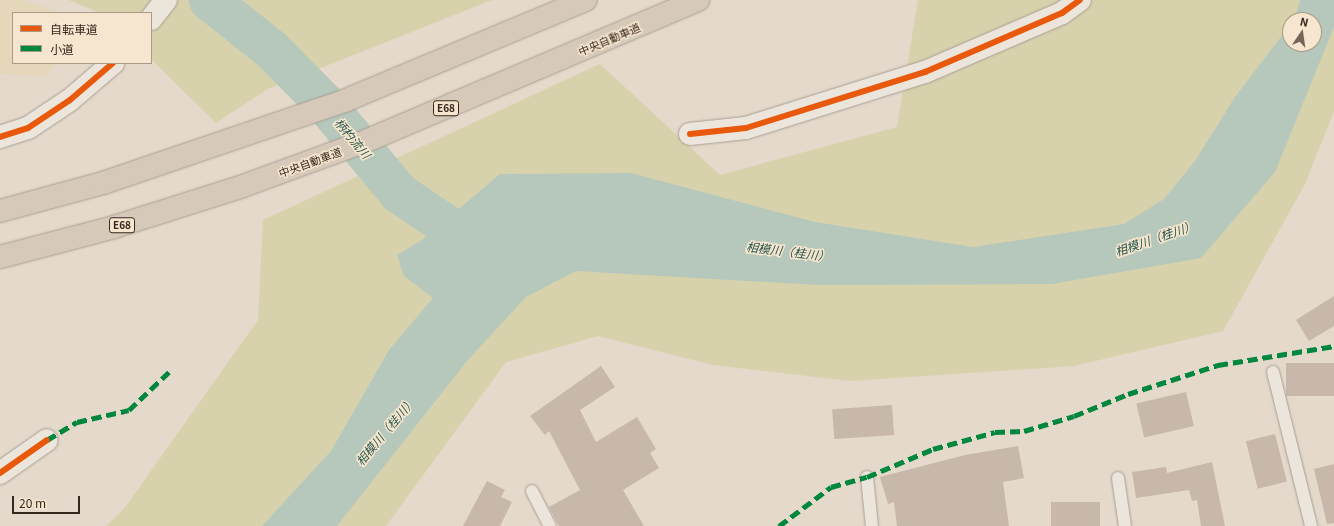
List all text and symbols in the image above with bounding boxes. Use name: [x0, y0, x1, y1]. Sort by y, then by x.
legend: [12, 12, 152, 64]
north arrow: [1282, 12, 1322, 52]
text: N: [1299, 13, 1310, 30]
text: 自転車道: [50, 20, 98, 37]
street label: 中央自動車道: [576, 20, 642, 58]
text: 小道: [50, 40, 74, 57]
road number: E68: [433, 100, 459, 116]
water label: 柄杓流川: [332, 115, 374, 161]
street label: 中央自動車道: [277, 145, 343, 179]
road number: E68: [109, 217, 135, 233]
water label: 相模川（桂川）: [1113, 218, 1197, 258]
water label: 相模川（桂川）: [745, 239, 831, 263]
water label: 相模川（桂川）: [352, 394, 418, 468]
scale bar: [14, 488, 82, 514]
text: 20 m: [19, 494, 46, 511]

